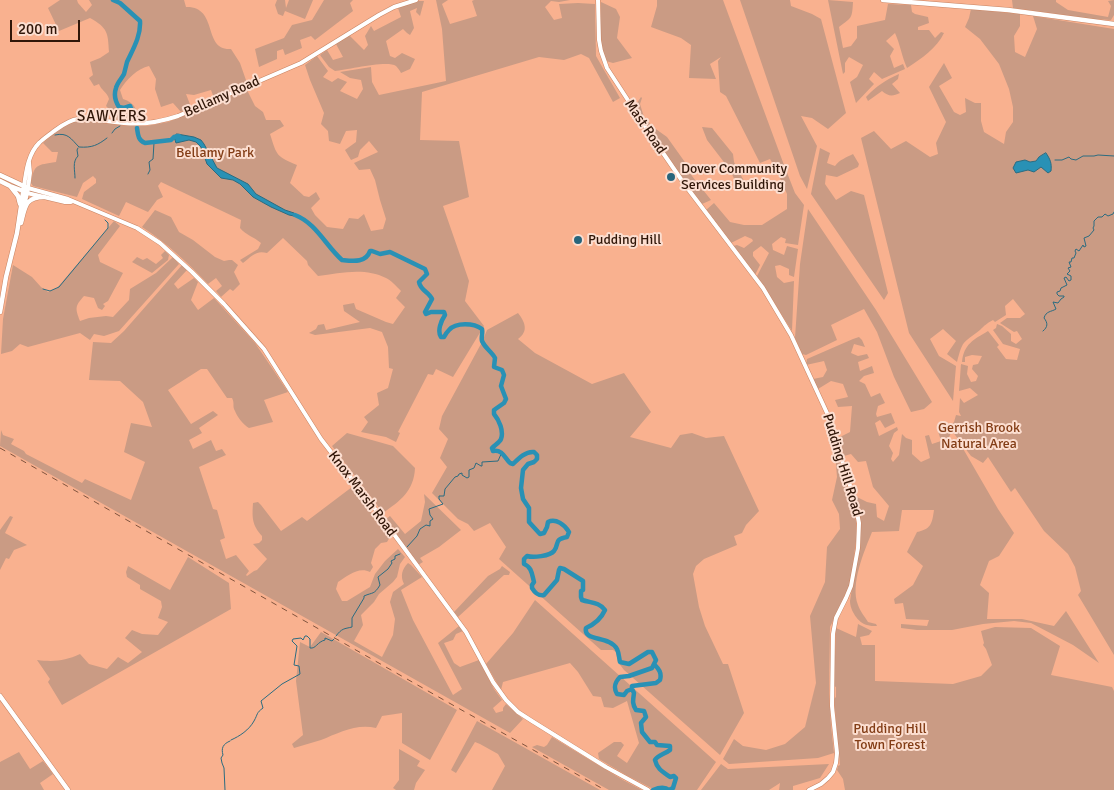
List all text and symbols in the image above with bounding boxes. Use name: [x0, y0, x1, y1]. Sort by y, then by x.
scale bar: [12, 10, 82, 42]
text: 200 m: [18, 20, 58, 38]
street label: Bellamy Road: [182, 73, 262, 121]
street label: Mast Road: [621, 96, 669, 158]
district label: SAWYERS: [76, 108, 148, 126]
park label: Bellamy Park: [176, 145, 254, 161]
place label: Dover Community Services Building: [681, 161, 787, 193]
marker: Dover Community Services Building: [665, 171, 677, 183]
place label: Pudding Hill: [588, 232, 661, 248]
marker: Pudding Hill: [572, 234, 584, 246]
street label: Pudding Hill Road: [818, 412, 866, 518]
park label: Gerrish Brook Natural Area: [938, 420, 1020, 452]
street label: Knox Marsh Road: [324, 448, 400, 540]
park label: Pudding Hill Town Forest: [853, 721, 927, 754]

